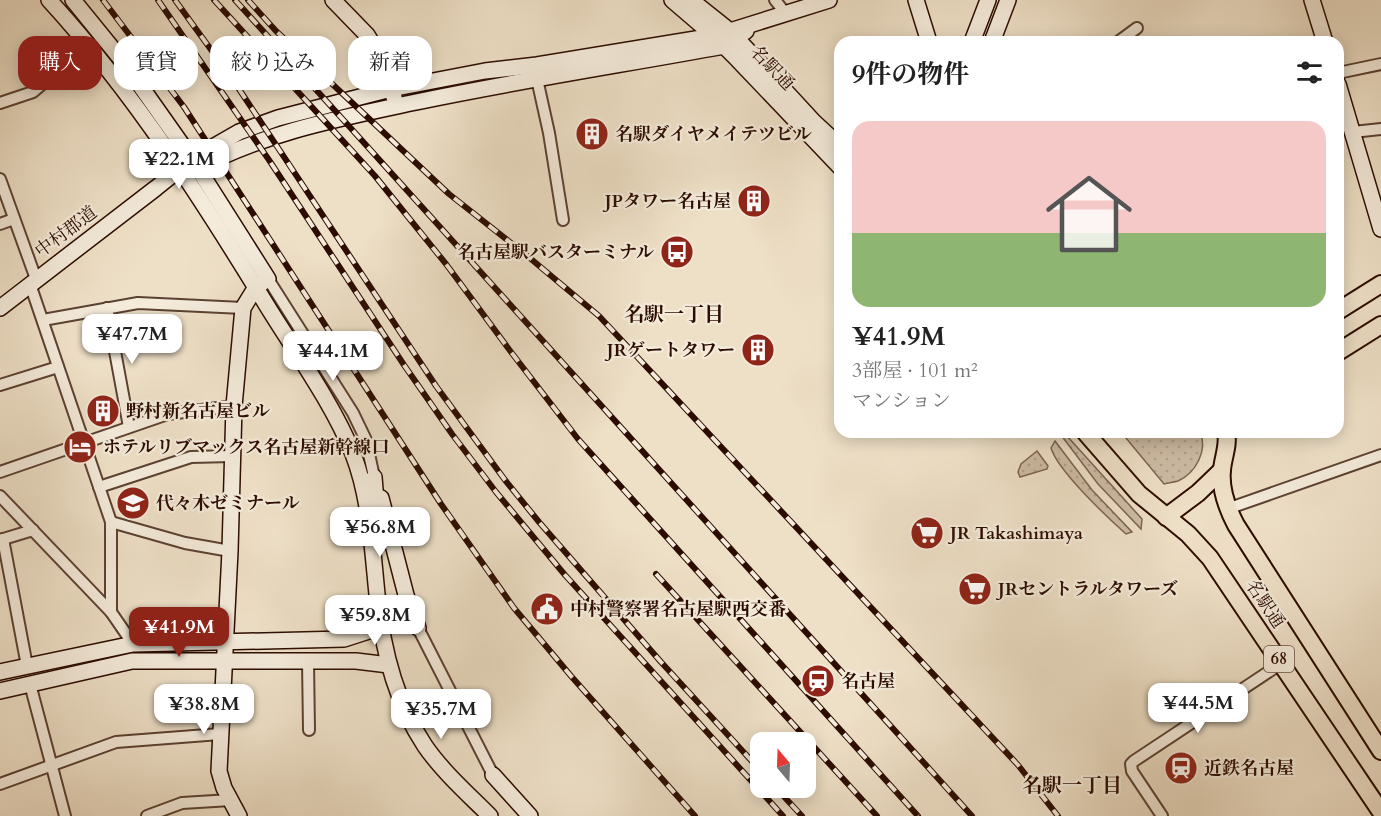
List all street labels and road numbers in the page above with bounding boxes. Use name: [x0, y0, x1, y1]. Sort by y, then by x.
street label: 名駅通: [744, 40, 800, 96]
street label: 中村郡道: [30, 200, 102, 264]
street label: 名駅通: [1240, 575, 1290, 633]
road number: 68: [1264, 646, 1294, 672]

